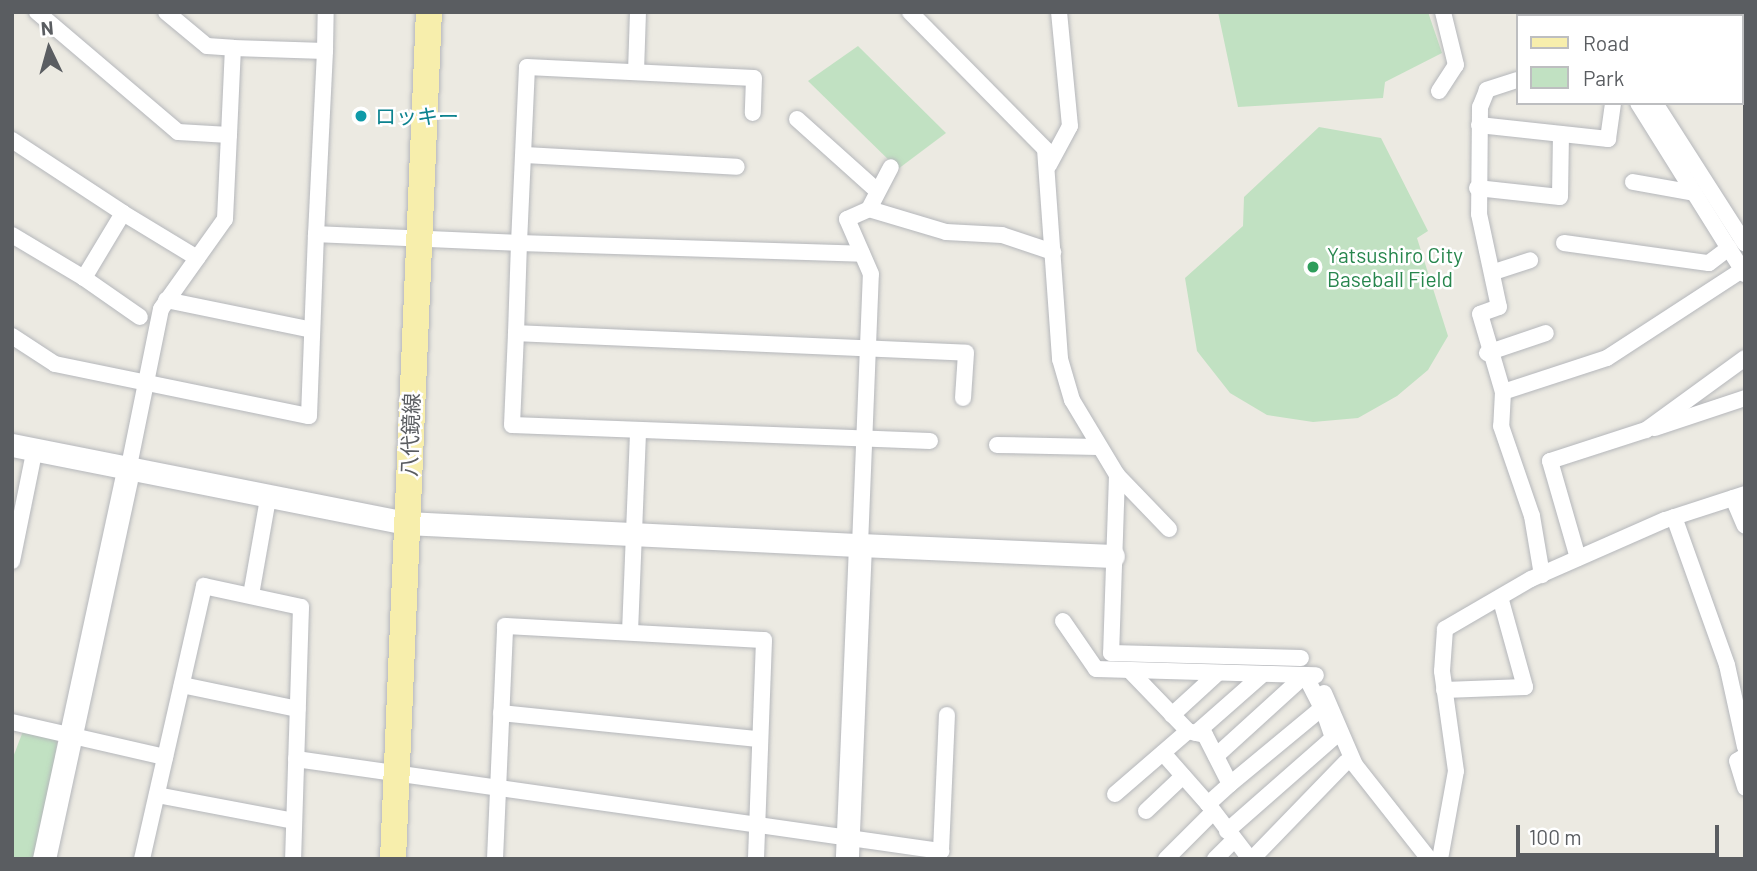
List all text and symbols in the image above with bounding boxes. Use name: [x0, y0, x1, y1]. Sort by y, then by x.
north arrow: [14, 14, 84, 84]
legend: [1516, 14, 1743, 105]
text: N: [40, 16, 54, 40]
text: Road: [1583, 30, 1629, 55]
text: Park: [1583, 65, 1624, 90]
place label: ロッキー: [375, 103, 459, 129]
marker: ロッキー: [353, 108, 369, 124]
place label: Yatsushiro City Baseball Field: [1327, 242, 1463, 292]
marker: Yatsushiro City Baseball Field: [1305, 259, 1321, 275]
street label: 八代鏡線: [396, 393, 424, 477]
scale bar: [1519, 812, 1722, 856]
text: 100 m: [1529, 824, 1582, 849]

